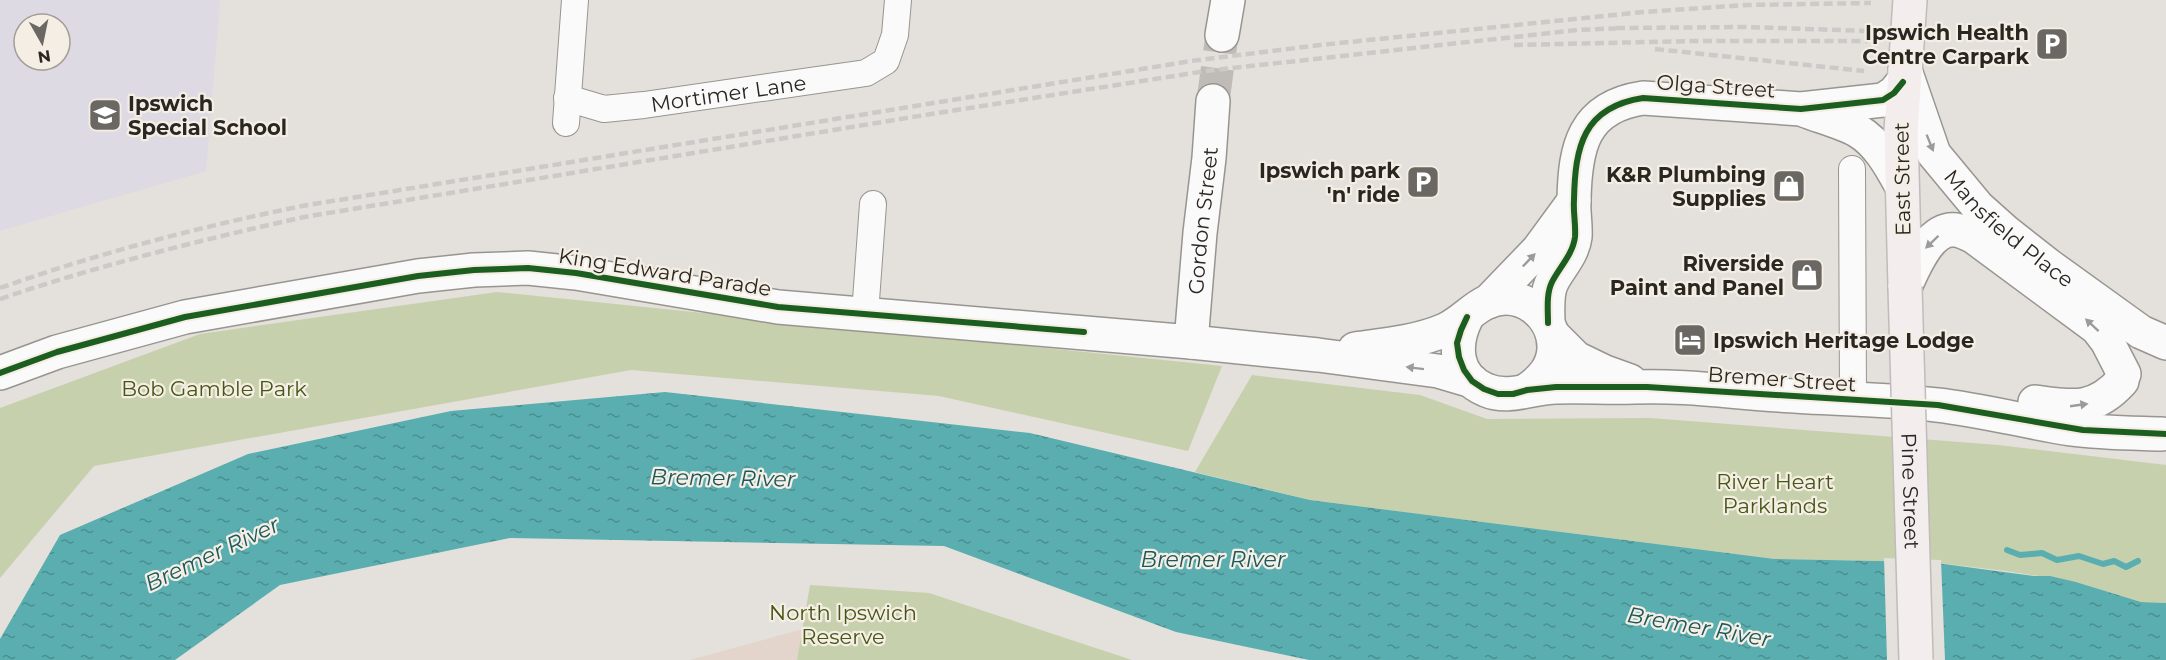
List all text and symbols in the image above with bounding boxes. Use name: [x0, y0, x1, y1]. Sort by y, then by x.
north arrow: [12, 12, 72, 72]
place label: Ipswich Health Centre Carpark: [1862, 20, 2029, 69]
parking icon: Ipswich Health Centre Carpark: [2034, 26, 2070, 62]
text: N: [36, 46, 52, 67]
street label: Mortimer Lane: [649, 69, 808, 116]
street label: Olga Street: [1656, 69, 1776, 103]
place label: Ipswich Special School: [128, 91, 287, 140]
school or university icon: Ipswich Special School: [87, 97, 123, 133]
street label: East Street: [1889, 122, 1915, 236]
one-way arrow: [1925, 135, 1935, 153]
street label: Gordon Street: [1182, 146, 1222, 295]
place label: Ipswich park 'n' ride: [1259, 158, 1400, 207]
place label: K&R Plumbing Supplies: [1606, 162, 1766, 211]
parking icon: Ipswich park 'n' ride: [1405, 164, 1441, 200]
street label: Mansfield Place: [1939, 164, 2079, 292]
shop icon: K&R Plumbing Supplies: [1771, 168, 1807, 204]
one-way arrow: [1925, 235, 1940, 249]
street label: King Edward Parade: [557, 243, 773, 301]
place label: Riverside Paint and Panel: [1610, 251, 1784, 300]
one-way arrow: [1521, 254, 1535, 268]
shop icon: Riverside Paint and Panel: [1789, 257, 1825, 293]
one-way arrow: [2085, 318, 2100, 332]
hotel icon: Ipswich Heritage Lodge: [1672, 322, 1708, 358]
place label: Ipswich Heritage Lodge: [1713, 328, 1974, 353]
street label: Bremer Street: [1707, 361, 1857, 397]
one-way arrow: [1406, 364, 1425, 373]
park label: Bob Gamble Park: [121, 376, 307, 401]
one-way arrow: [2070, 401, 2089, 410]
street label: Pine Street: [1897, 432, 1925, 550]
water label: Bremer River: [650, 463, 797, 493]
park label: River Heart Parklands: [1716, 469, 1834, 518]
water label: Bremer River: [141, 511, 285, 597]
water label: Bremer River: [1140, 546, 1287, 573]
park label: North Ipswich Reserve: [769, 600, 917, 649]
water label: Bremer River: [1625, 601, 1774, 653]

